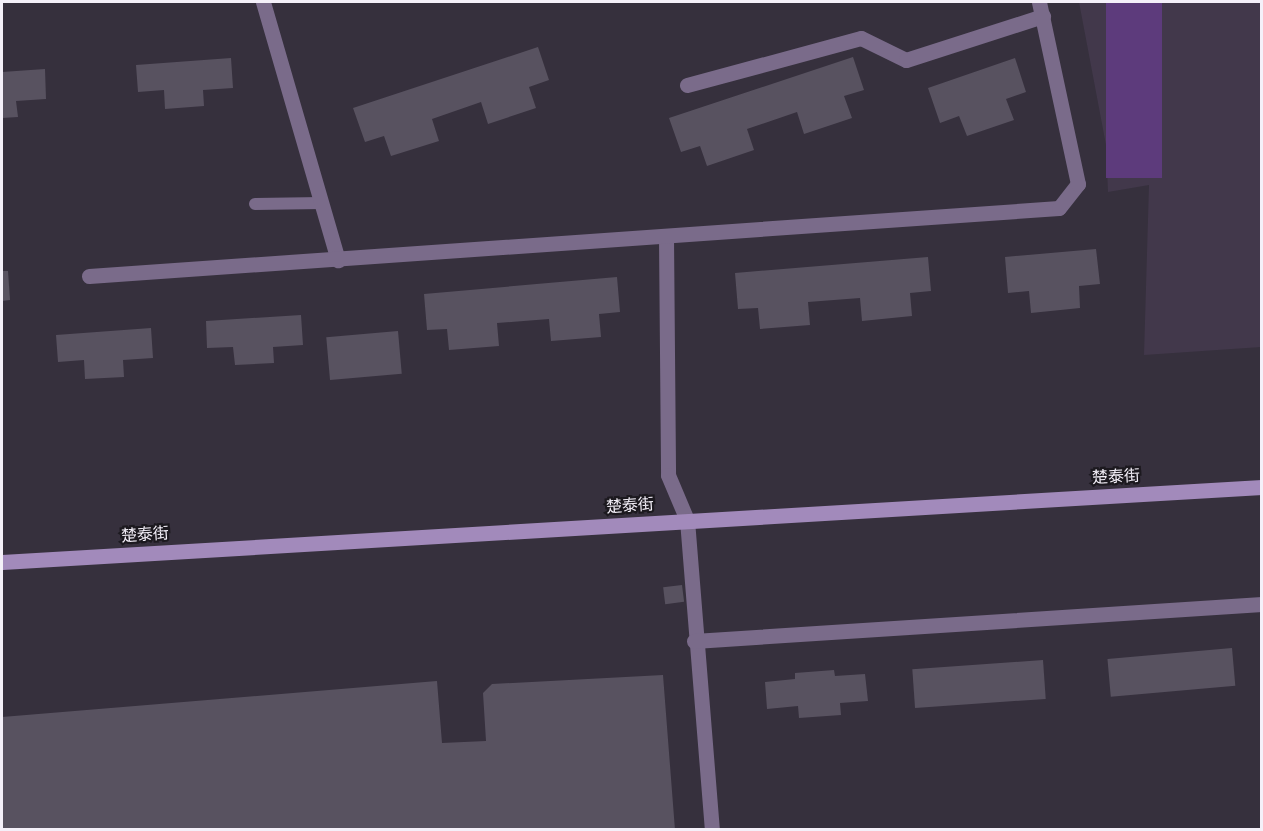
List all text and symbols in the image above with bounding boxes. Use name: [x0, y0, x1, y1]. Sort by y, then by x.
street label: 楚泰街: [1092, 466, 1140, 488]
street label: 楚泰街: [605, 495, 655, 517]
street label: 楚泰街: [120, 524, 170, 546]

